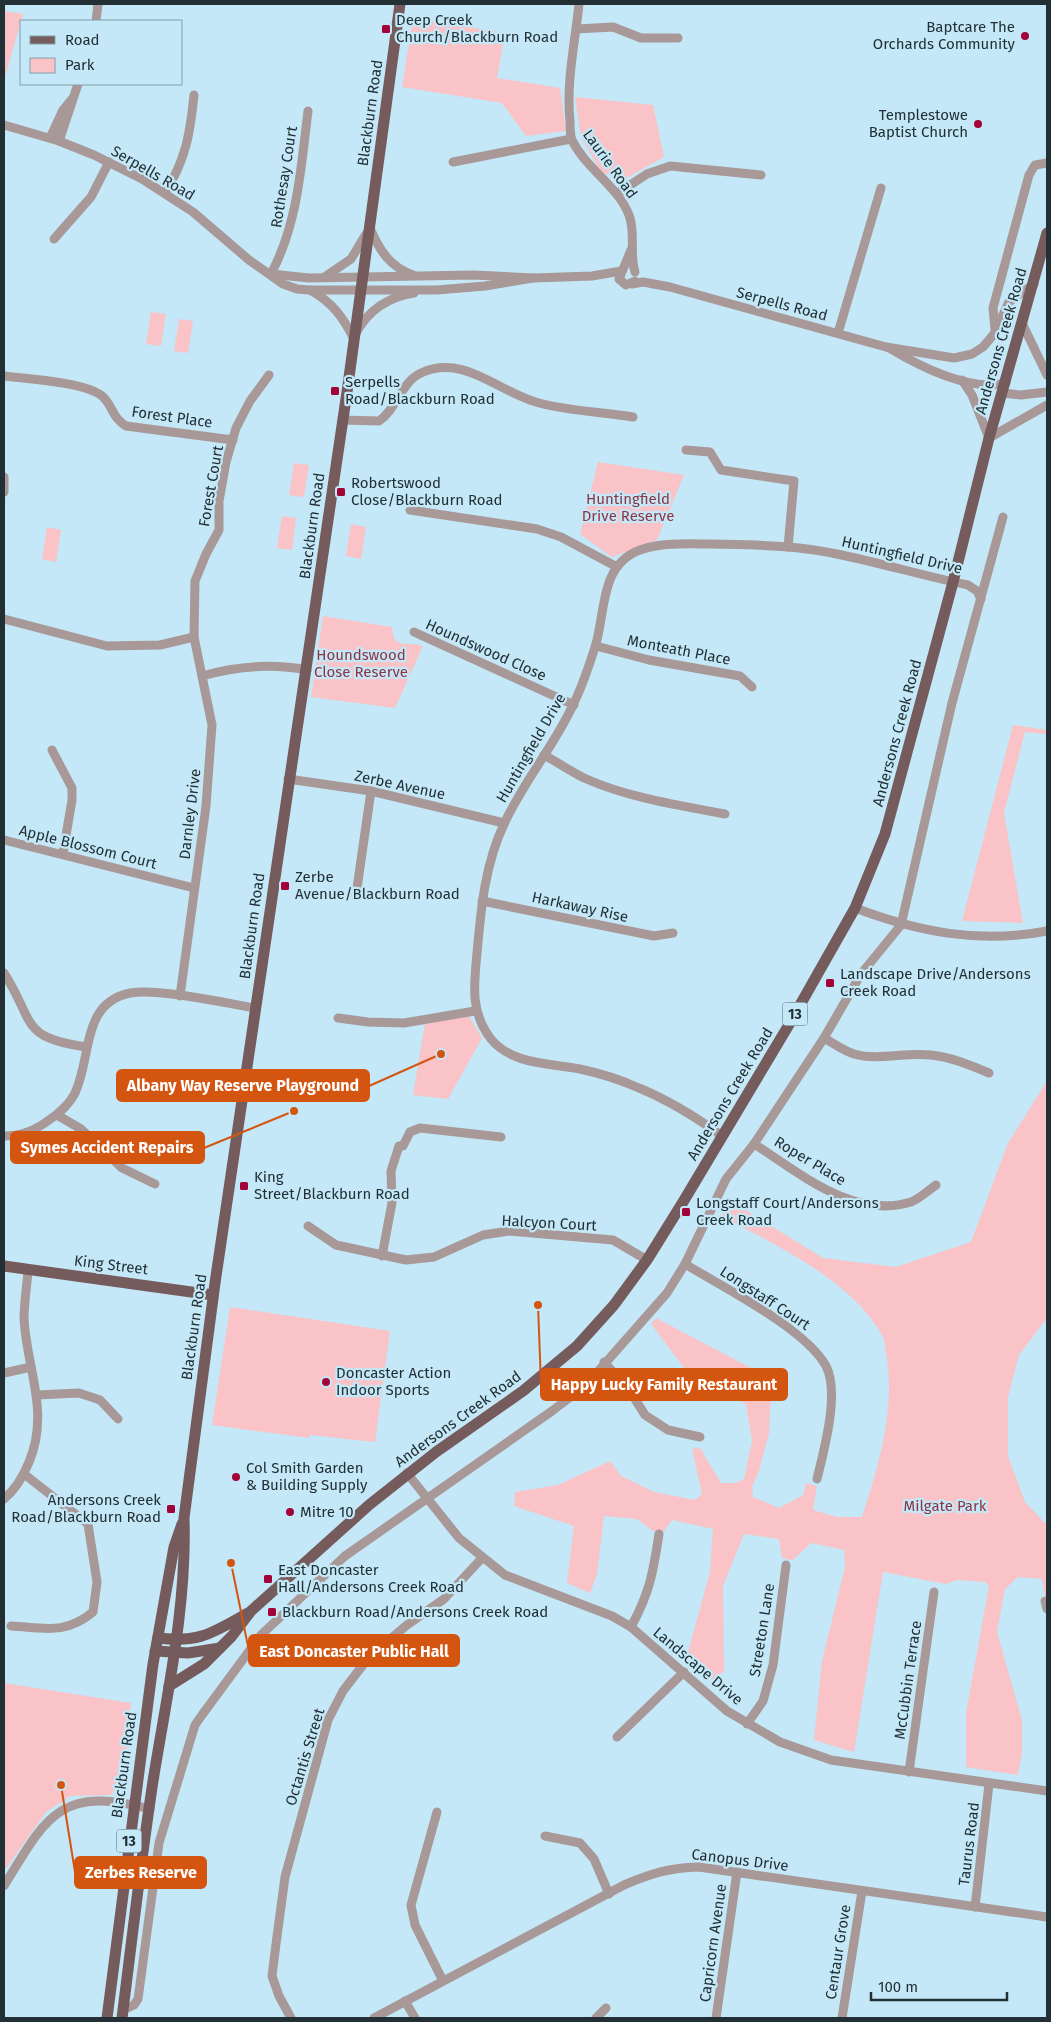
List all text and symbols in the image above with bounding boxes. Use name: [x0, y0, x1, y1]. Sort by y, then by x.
place label: Deep Creek Church/Blackburn Road: [396, 11, 558, 46]
place label: Baptcare The Orchards Community: [873, 18, 1016, 53]
legend: [20, 20, 182, 85]
marker: Deep Creek Church/Blackburn Road: [380, 23, 392, 35]
marker: Baptcare The Orchards Community: [1019, 30, 1031, 42]
text: Road: [65, 31, 100, 49]
text: Park: [65, 56, 95, 74]
street label: Blackburn Road: [354, 59, 386, 167]
place label: Templestowe Baptist Church: [869, 106, 968, 141]
marker: Templestowe Baptist Church: [972, 118, 984, 130]
street label: Rothesay Court: [267, 124, 301, 229]
street label: Laurie Road: [579, 126, 641, 202]
street label: Serpells Road: [108, 142, 198, 204]
street label: Andersons Creek Road: [971, 266, 1031, 416]
street label: Serpells Road: [734, 283, 830, 325]
place label: Serpells Road/Blackburn Road: [345, 373, 495, 408]
marker: Serpells Road/Blackburn Road: [329, 385, 341, 397]
street label: Forest Place: [130, 402, 214, 432]
street label: Forest Court: [195, 443, 227, 528]
street label: Blackburn Road: [296, 472, 328, 580]
place label: Robertswood Close/Blackburn Road: [351, 474, 503, 509]
marker: Robertswood Close/Blackburn Road: [335, 486, 347, 498]
park label: Huntingfield Drive Reserve: [582, 490, 674, 525]
street label: Huntingfield Drive: [840, 532, 964, 578]
street label: Houndswood Close: [423, 615, 549, 685]
street label: Monteath Place: [626, 631, 732, 669]
park label: Houndswood Close Reserve: [314, 646, 408, 681]
street label: Andersons Creek Road: [869, 657, 925, 809]
street label: Huntingfield Drive: [492, 690, 570, 806]
street label: Zerbe Avenue: [353, 767, 447, 803]
street label: Darnley Drive: [176, 768, 204, 860]
street label: Apple Blossom Court: [17, 821, 159, 873]
place label: Zerbe Avenue/Blackburn Road: [295, 868, 460, 903]
street label: Blackburn Road: [236, 872, 268, 980]
marker: Zerbe Avenue/Blackburn Road: [279, 880, 291, 892]
street label: Harkaway Rise: [530, 888, 630, 926]
place label: Landscape Drive/Andersons Creek Road: [840, 965, 1031, 1000]
marker: Landscape Drive/Andersons Creek Road: [824, 977, 836, 989]
road number: 13: [782, 1002, 808, 1026]
street label: Andersons Creek Road: [683, 1024, 777, 1164]
callout: Albany Way Reserve Playground: [117, 1070, 369, 1101]
text: Albany Way Reserve Playground: [126, 1076, 359, 1095]
callout: Symes Accident Repairs: [11, 1132, 204, 1163]
street label: Roper Place: [771, 1133, 849, 1189]
text: Symes Accident Repairs: [21, 1138, 194, 1157]
place label: King Street/Blackburn Road: [254, 1168, 410, 1203]
marker: King Street/Blackburn Road: [238, 1180, 250, 1192]
place label: Longstaff Court/Andersons Creek Road: [696, 1194, 879, 1229]
marker: Longstaff Court/Andersons Creek Road: [680, 1206, 692, 1218]
street label: Halcyon Court: [501, 1212, 598, 1235]
street label: King Street: [73, 1252, 150, 1279]
street label: Longstaff Court: [717, 1262, 814, 1334]
street label: Blackburn Road: [178, 1273, 210, 1381]
place label: Doncaster Action Indoor Sports: [336, 1364, 451, 1399]
street label: Andersons Creek Road: [391, 1367, 525, 1471]
callout: Happy Lucky Family Restaurant: [541, 1369, 787, 1400]
text: Happy Lucky Family Restaurant: [551, 1375, 778, 1394]
marker: Doncaster Action Indoor Sports: [320, 1376, 332, 1388]
place label: Col Smith Garden & Building Supply: [246, 1459, 368, 1494]
marker: Col Smith Garden & Building Supply: [230, 1471, 242, 1483]
place label: Andersons Creek Road/Blackburn Road: [11, 1491, 161, 1526]
park label: Milgate Park: [904, 1497, 987, 1515]
marker: Andersons Creek Road/Blackburn Road: [165, 1503, 177, 1515]
place label: Mitre 10: [300, 1503, 354, 1521]
marker: Mitre 10: [284, 1506, 296, 1518]
place label: East Doncaster Hall/Andersons Creek Road: [278, 1561, 464, 1596]
marker: East Doncaster Hall/Andersons Creek Road: [262, 1573, 274, 1585]
street label: Streeton Lane: [746, 1582, 778, 1678]
place label: Blackburn Road/Andersons Creek Road: [282, 1603, 548, 1621]
marker: Blackburn Road/Andersons Creek Road: [266, 1606, 278, 1618]
street label: McCubbin Terrace: [891, 1619, 925, 1741]
street label: Landscape Drive: [649, 1623, 747, 1709]
callout: East Doncaster Public Hall: [249, 1635, 459, 1666]
text: East Doncaster Public Hall: [259, 1642, 449, 1661]
street label: Octantis Street: [282, 1705, 329, 1808]
street label: Blackburn Road: [108, 1711, 140, 1819]
street label: Taurus Road: [955, 1801, 983, 1887]
road number: 13: [116, 1830, 142, 1852]
street label: Canopus Drive: [690, 1845, 790, 1875]
callout: Zerbes Reserve: [75, 1857, 206, 1888]
text: Zerbes Reserve: [85, 1863, 197, 1882]
street label: Capricorn Avenue: [696, 1883, 730, 2003]
street label: Centaur Grove: [822, 1903, 854, 2001]
scale bar: [871, 1970, 1007, 2002]
text: 100 m: [878, 1978, 918, 1996]

